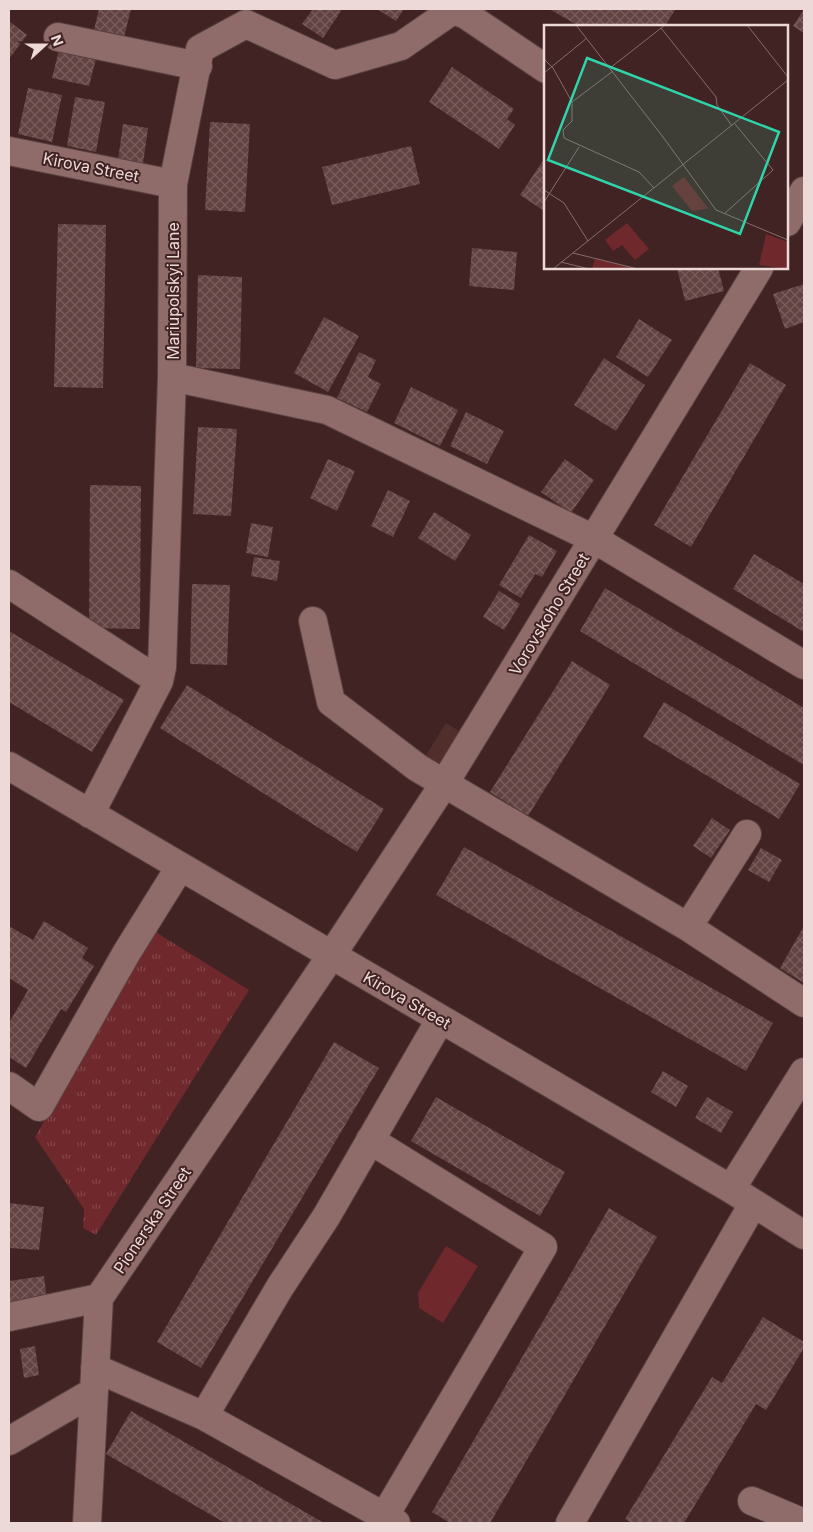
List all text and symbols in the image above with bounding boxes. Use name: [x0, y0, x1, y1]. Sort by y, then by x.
north arrow: [20, 20, 70, 70]
inset map: [544, 25, 788, 269]
text: N: [48, 32, 67, 48]
street label: Kirova Street: [41, 148, 141, 186]
street label: Mariupolskyi Lane: [163, 222, 183, 360]
street label: Vorovskoho Street: [505, 549, 593, 679]
street label: Kirova Street: [360, 967, 454, 1033]
street label: Pionerska Street: [109, 1163, 195, 1277]

